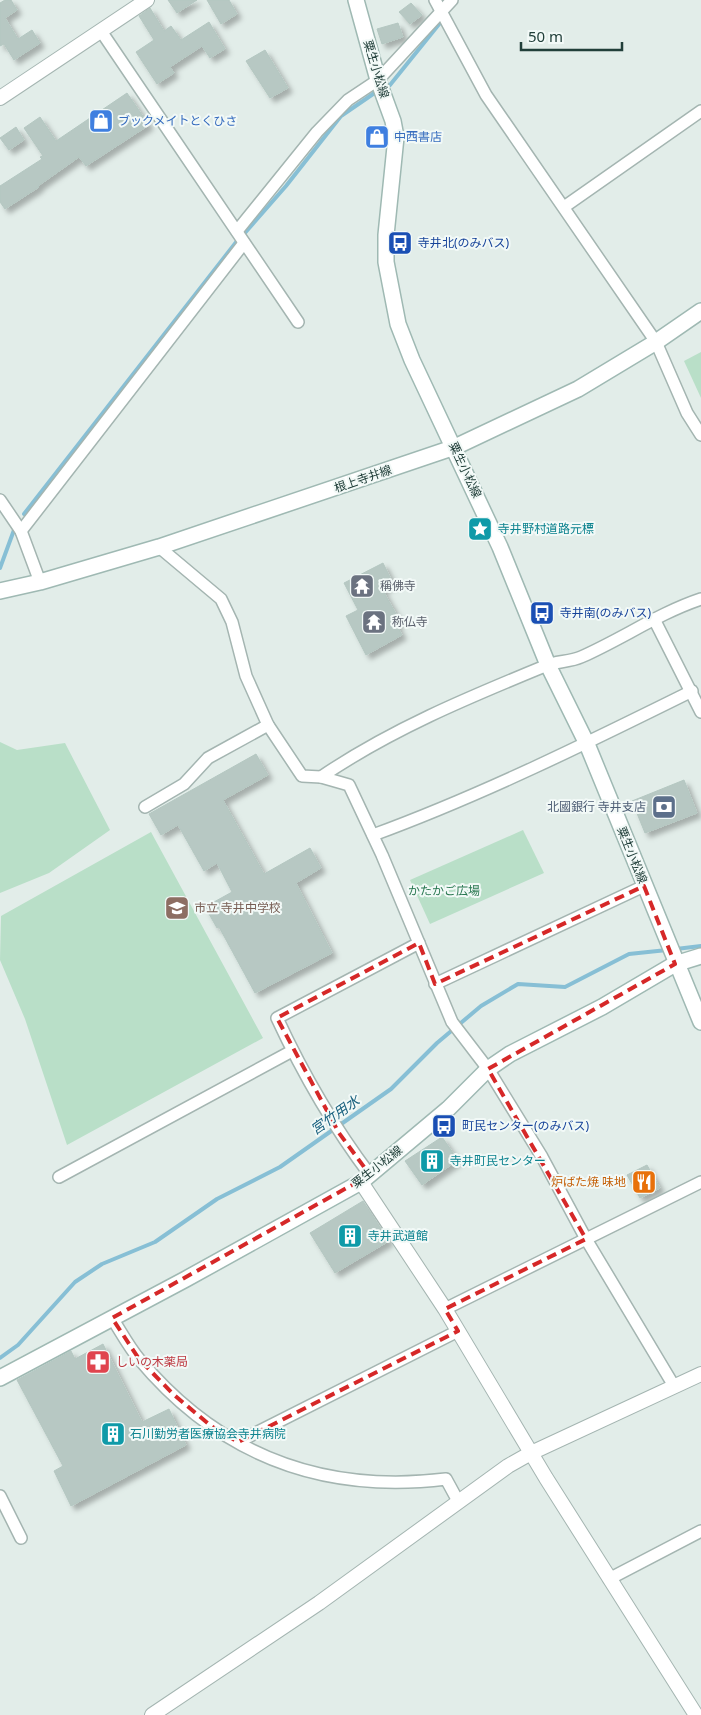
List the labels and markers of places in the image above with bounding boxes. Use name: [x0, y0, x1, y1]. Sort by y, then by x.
shop icon: ブックメイトとくひさ: [88, 108, 114, 134]
place label: ブックメイトとくひさ: [118, 112, 237, 129]
shop icon: 中西書店: [364, 124, 390, 150]
place label: 中西書店: [394, 128, 442, 145]
bus stop icon: 寺井北(のみバス): [387, 230, 413, 256]
place label: 寺井北(のみバス): [418, 234, 510, 251]
place icon: 寺井野村道路元標: [467, 516, 493, 542]
place label: 寺井野村道路元標: [498, 520, 594, 537]
temple icon: 稱佛寺: [349, 573, 375, 599]
place label: 稱佛寺: [380, 577, 416, 594]
bus stop icon: 寺井南(のみバス): [529, 600, 555, 626]
place label: 寺井南(のみバス): [560, 604, 652, 621]
temple icon: 称仏寺: [361, 609, 387, 635]
place label: 称仏寺: [392, 613, 428, 630]
bank icon: 北國銀行 寺井支店: [651, 794, 677, 820]
place label: 北國銀行 寺井支店: [547, 798, 646, 815]
school or university icon: 市立 寺井中学校: [164, 895, 190, 921]
place label: 市立 寺井中学校: [194, 899, 281, 916]
bus stop icon: 町民センター(のみバス): [431, 1113, 457, 1139]
place label: 町民センター(のみバス): [462, 1117, 590, 1134]
building icon: 寺井町民センター: [419, 1148, 445, 1174]
place label: 寺井町民センター: [450, 1152, 546, 1169]
restaurant icon: 炉ばた焼 味地: [631, 1169, 657, 1195]
place label: 炉ばた焼 味地: [551, 1173, 626, 1190]
building icon: 寺井武道館: [337, 1223, 363, 1249]
place label: 寺井武道館: [368, 1227, 428, 1244]
pharmacy icon: しいの木薬局: [85, 1349, 111, 1375]
place label: しいの木薬局: [116, 1353, 188, 1370]
building icon: 石川勤労者医療協会寺井病院: [100, 1421, 126, 1447]
place label: 石川勤労者医療協会寺井病院: [130, 1425, 286, 1442]

